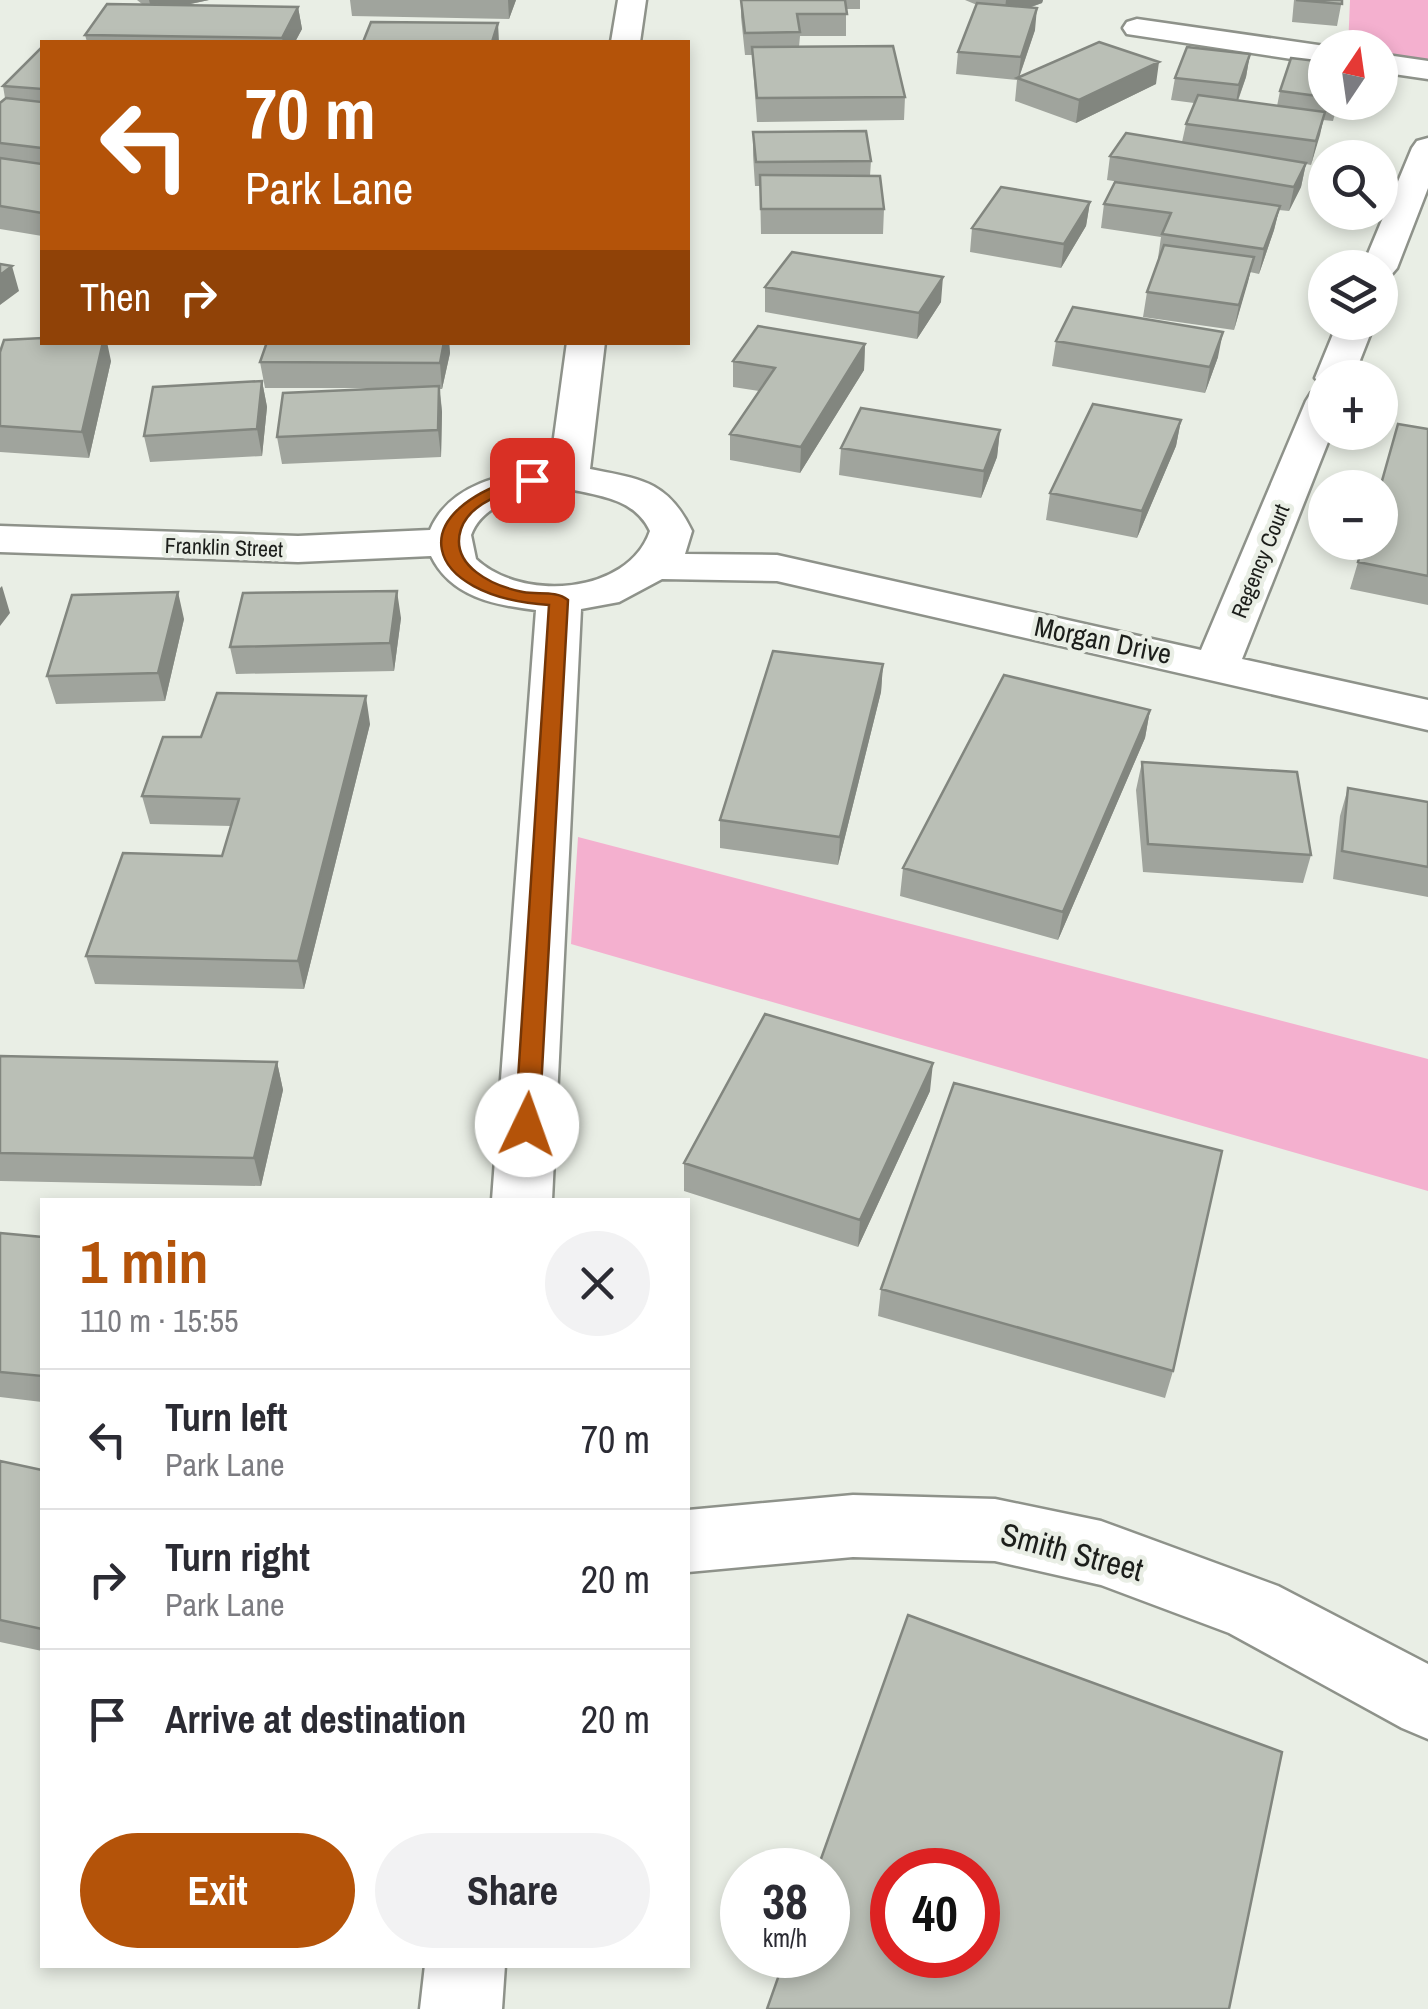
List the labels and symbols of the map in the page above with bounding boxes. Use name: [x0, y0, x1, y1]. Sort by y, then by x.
north arrow: [1308, 30, 1398, 120]
pin: [490, 438, 575, 523]
street label: Regency Court: [1224, 500, 1296, 622]
street label: Franklin Street: [164, 530, 284, 564]
street label: Morgan Drive: [1031, 607, 1175, 673]
position arrow: [475, 1073, 579, 1177]
street label: Smith Street: [996, 1512, 1148, 1591]
speed limit sign: 40: [870, 1848, 1000, 1978]

